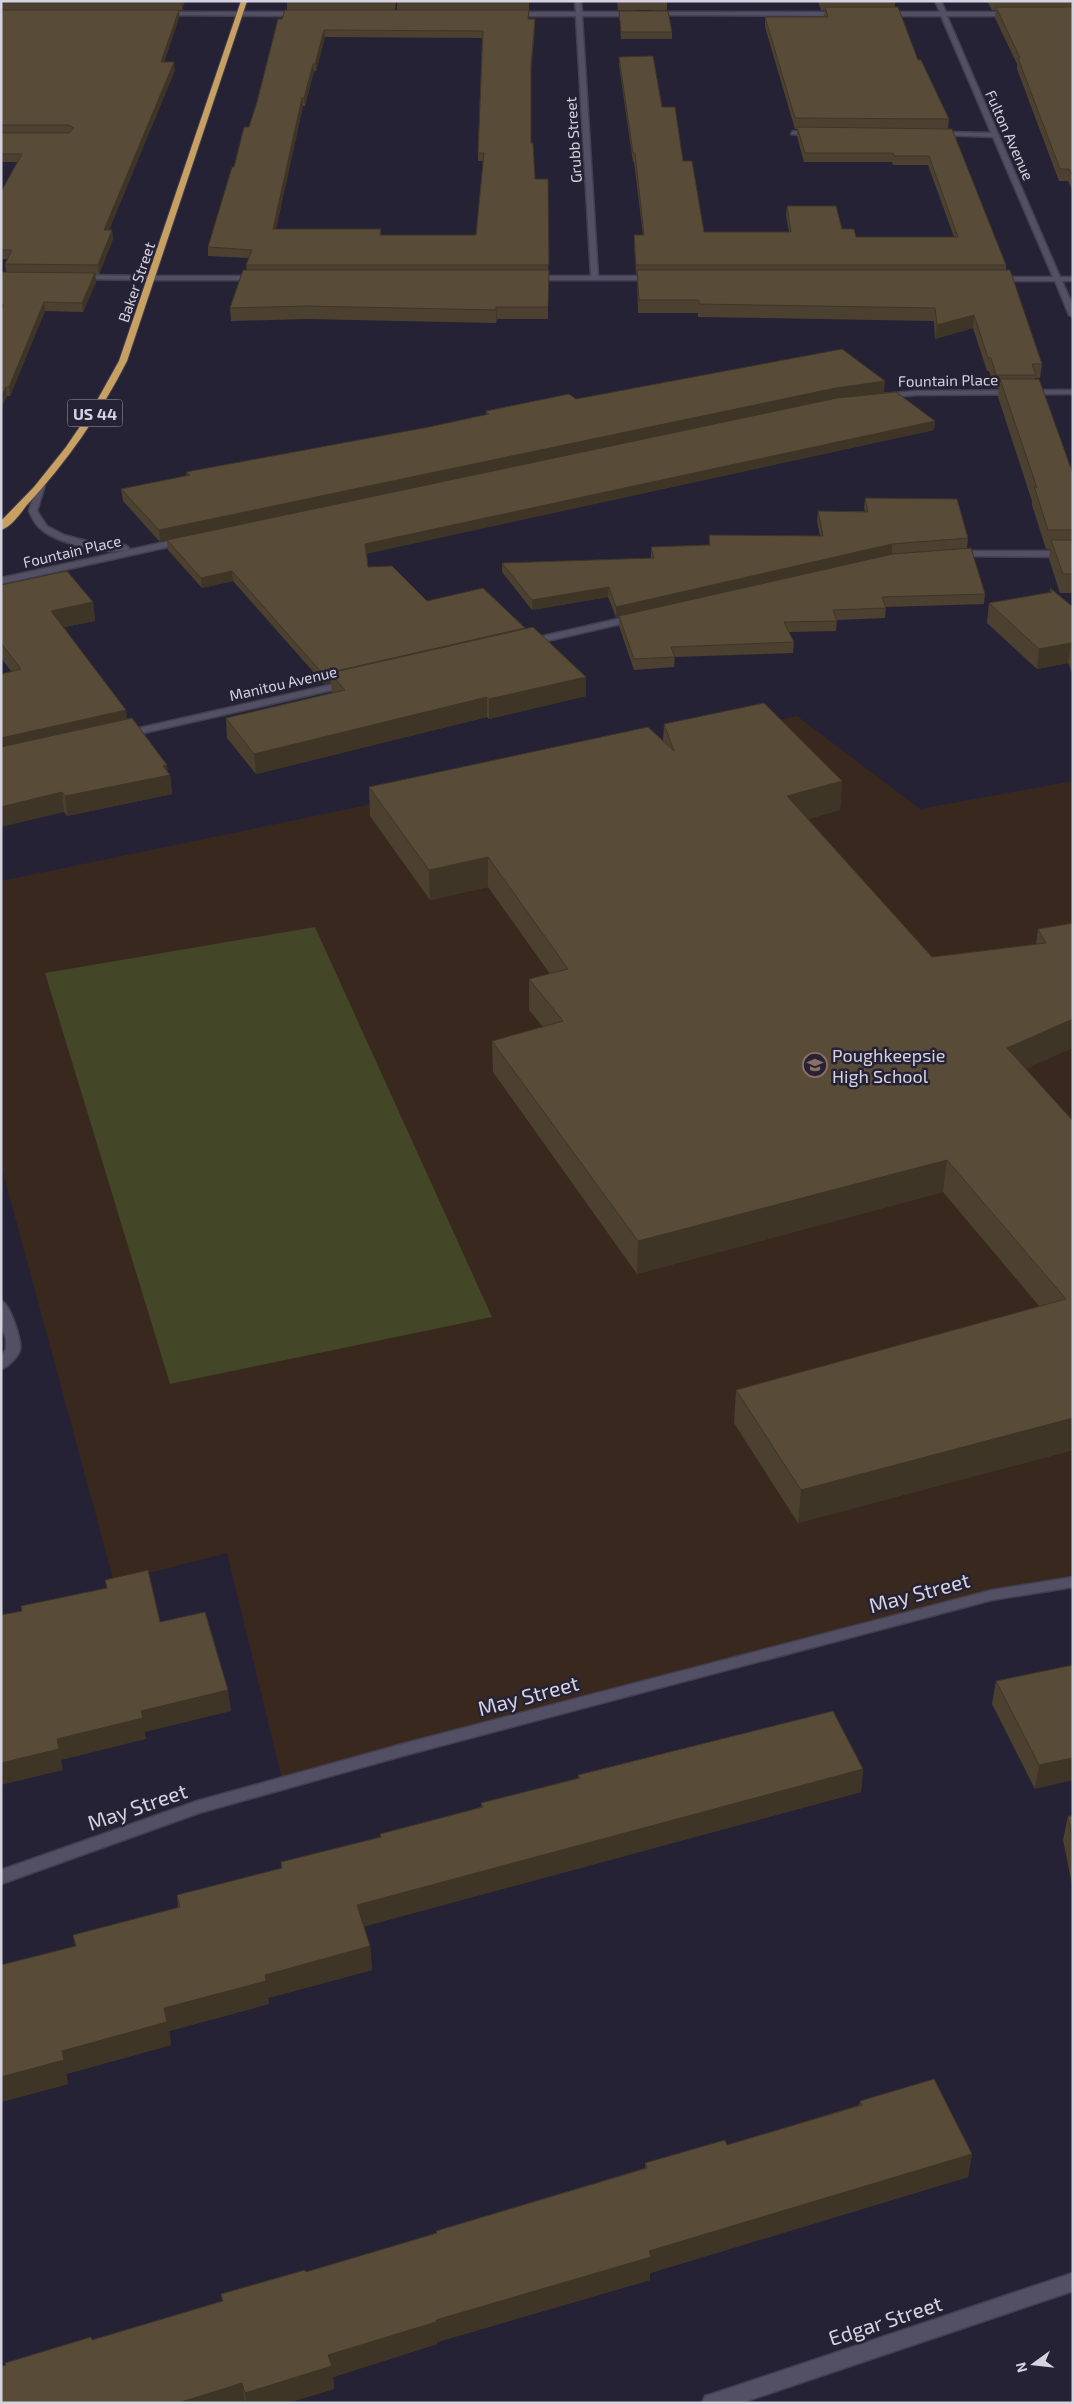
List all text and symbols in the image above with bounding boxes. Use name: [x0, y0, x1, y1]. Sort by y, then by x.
street label: Fulton Avenue: [982, 87, 1038, 183]
street label: Grubb Street: [561, 96, 585, 184]
street label: Baker Street: [114, 239, 158, 325]
street label: Fountain Place: [898, 370, 998, 390]
road number: US 44: [68, 399, 122, 426]
street label: Fountain Place: [21, 531, 123, 571]
street label: Manitou Avenue: [227, 662, 339, 704]
place label: Poughkeepsie High School: [832, 1044, 945, 1087]
school or university icon: Poughkeepsie High School: [802, 1052, 828, 1078]
street label: May Street: [866, 1567, 972, 1617]
street label: May Street: [475, 1670, 581, 1720]
street label: May Street: [84, 1777, 190, 1835]
street label: Edgar Street: [825, 2290, 945, 2350]
north arrow: [1009, 2339, 1059, 2389]
text: N: [1011, 2360, 1030, 2375]

